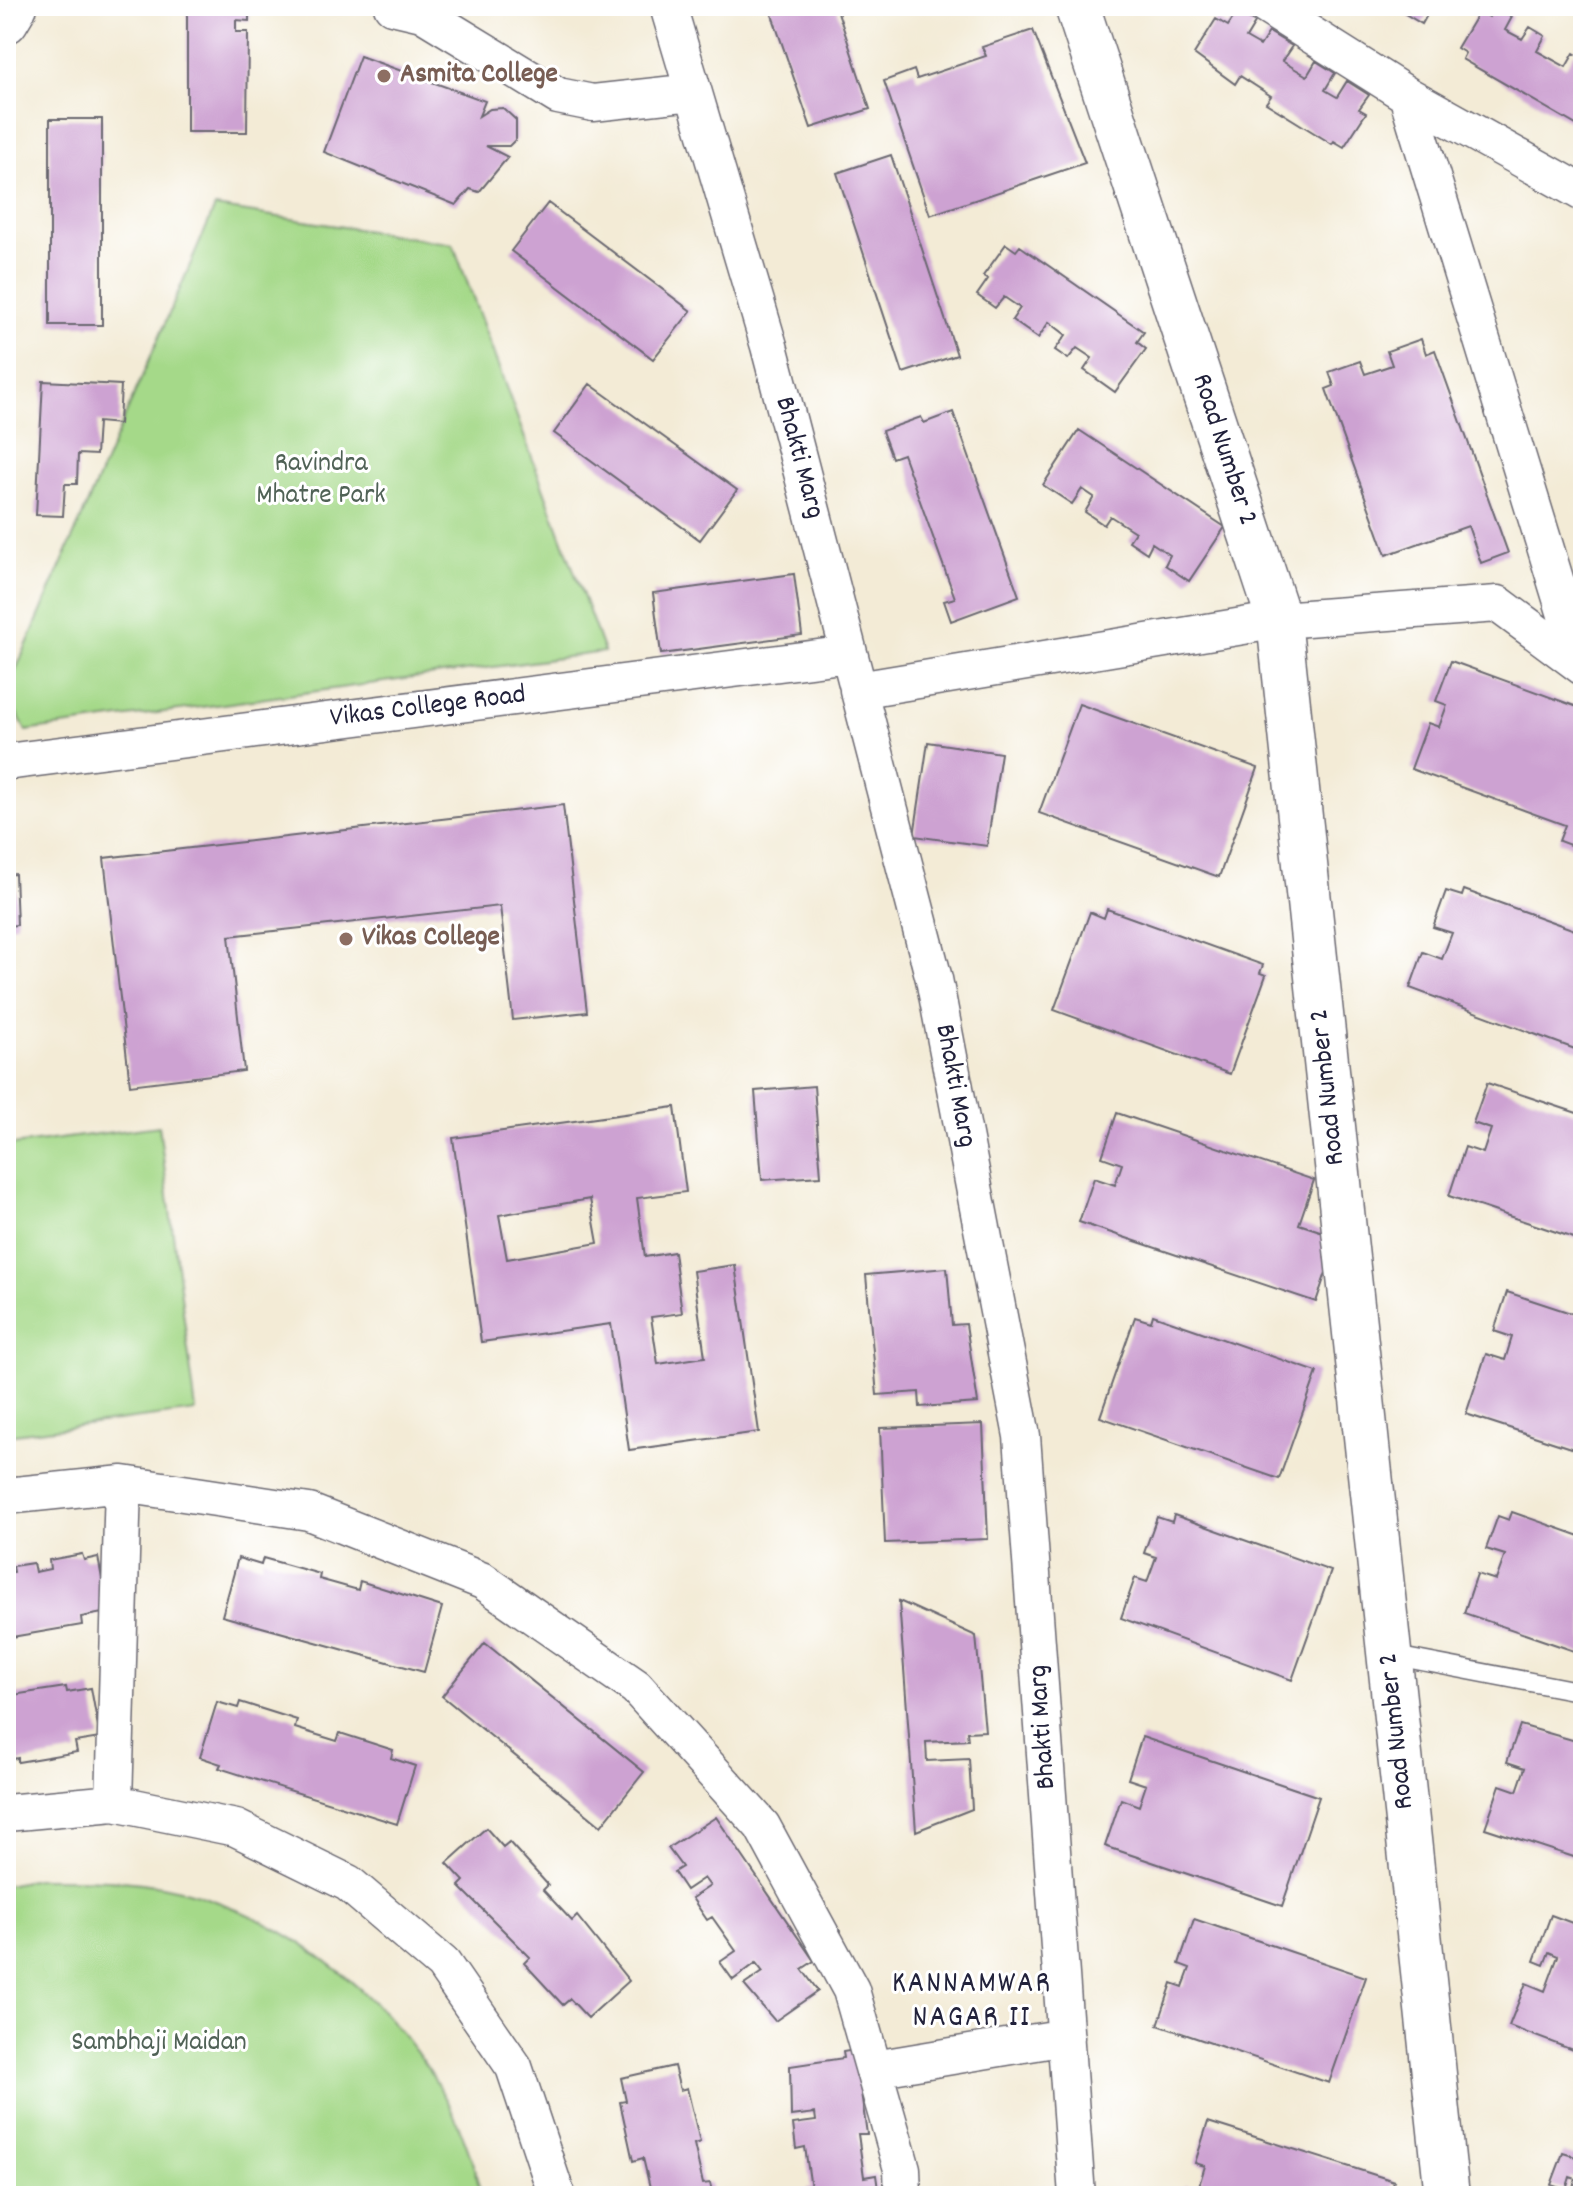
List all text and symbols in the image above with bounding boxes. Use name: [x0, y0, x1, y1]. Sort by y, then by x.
place label: Asmita College: [400, 56, 558, 96]
marker: Asmita College: [375, 67, 393, 85]
street label: Road Number 2: [1180, 369, 1266, 531]
street label: Bhakti Marg: [763, 393, 833, 523]
park label: Ravindra Mhatre Park: [256, 445, 386, 517]
street label: Vikas College Road: [328, 676, 528, 740]
place label: Vikas College: [362, 919, 500, 959]
marker: Vikas College: [337, 930, 355, 948]
street label: Road Number 2: [1301, 1007, 1357, 1167]
street label: Bhakti Marg: [922, 1021, 986, 1151]
street label: Road Number 2: [1370, 1651, 1426, 1811]
street label: Bhakti Marg: [1020, 1663, 1068, 1791]
district label: KANNAMWAR NAGAR II: [892, 1964, 1052, 2041]
park label: Sambhaji Maidan: [71, 2024, 247, 2064]

